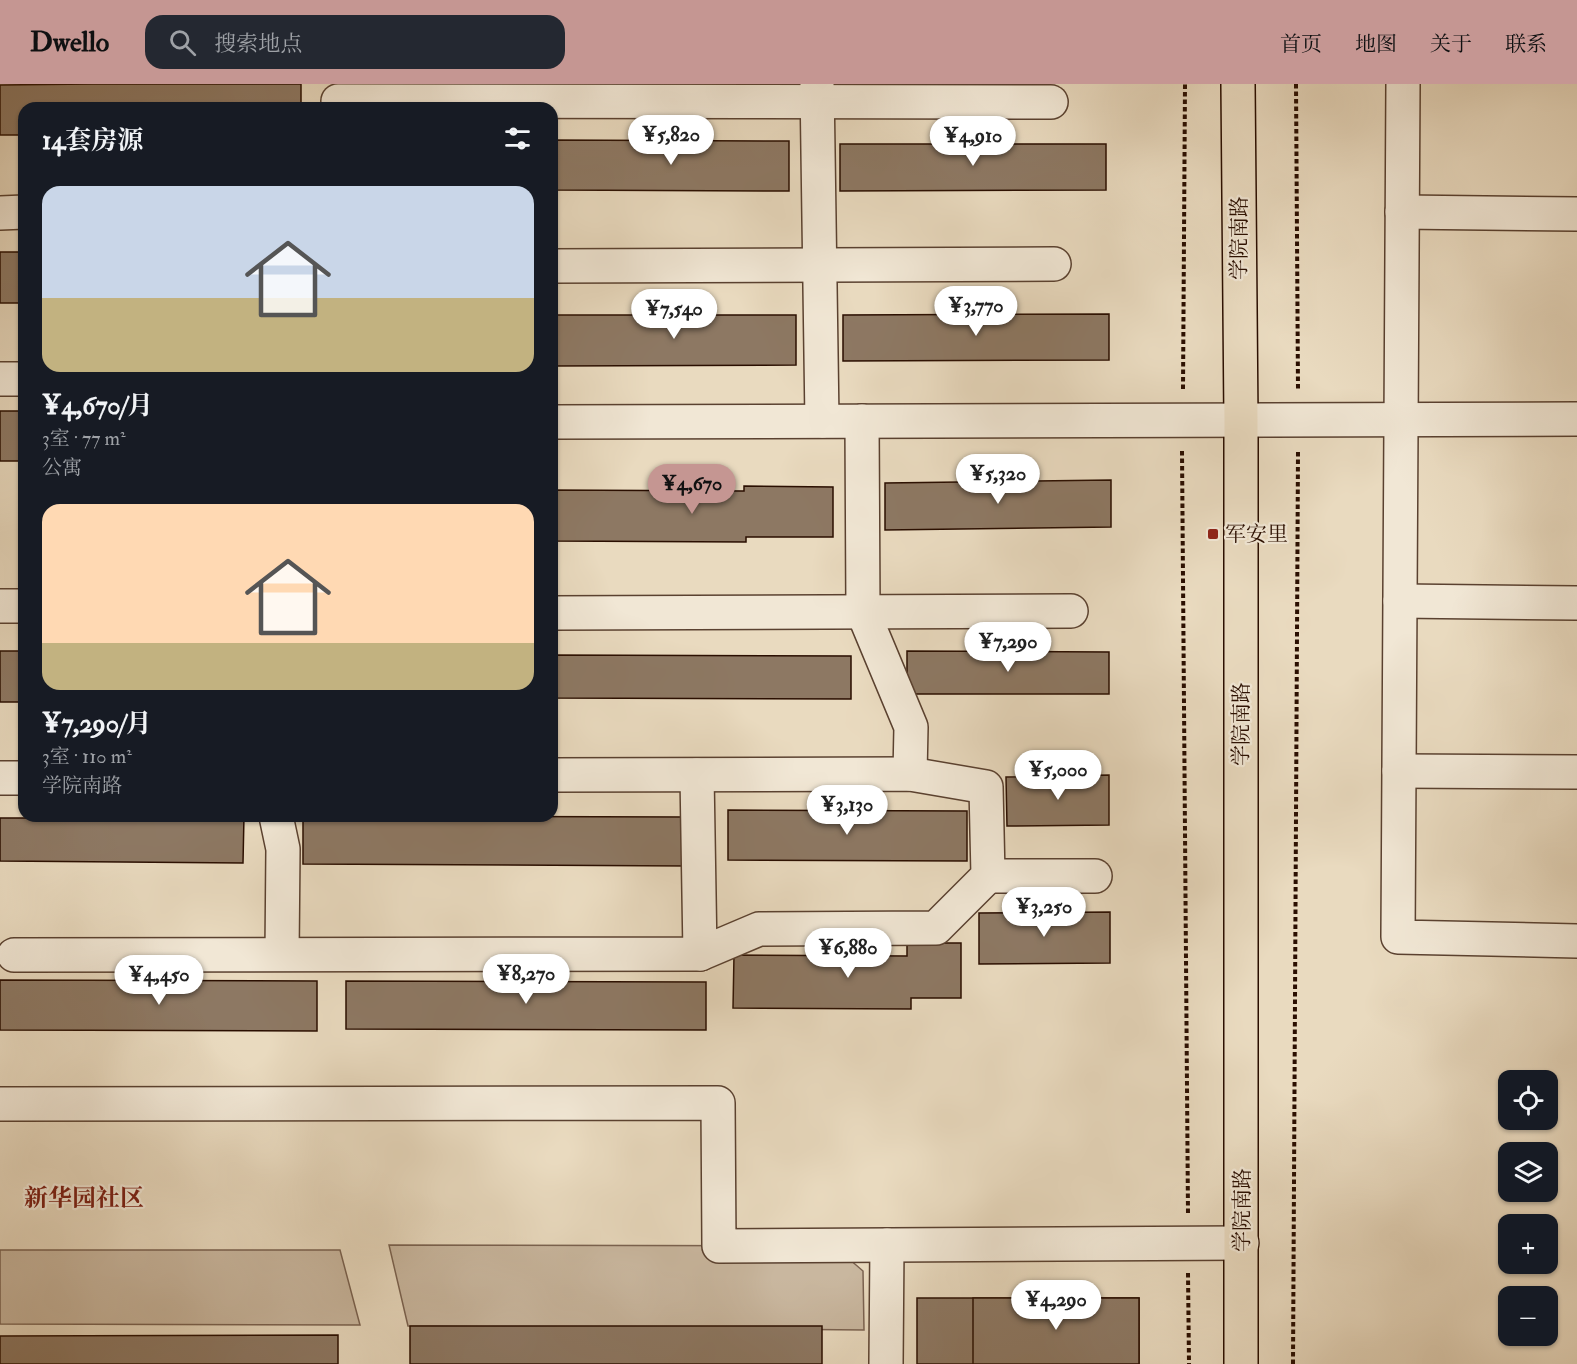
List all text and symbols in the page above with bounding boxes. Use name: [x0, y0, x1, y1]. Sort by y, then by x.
search box: [145, 15, 565, 69]
text: Dwello: [30, 25, 109, 60]
icon: search: [166, 26, 199, 59]
text: 搜索地点: [214, 30, 302, 58]
text: 首页: [1280, 31, 1322, 58]
text: 地图: [1355, 31, 1397, 58]
text: 关于: [1430, 31, 1472, 58]
text: 联系: [1505, 31, 1547, 58]
pin: ¥5,820: [622, 115, 720, 166]
pin: ¥4,910: [924, 116, 1022, 167]
icon: filters: [501, 122, 534, 155]
text: ¥5,820: [642, 122, 700, 147]
text: ¥4,910: [944, 123, 1002, 148]
text: 14套房源: [42, 125, 143, 157]
street label: 学院南路: [1226, 196, 1253, 280]
icon: home: [234, 225, 342, 333]
pin: ¥3,770: [927, 286, 1025, 337]
pin: ¥7,540: [625, 289, 723, 340]
text: ¥3,770: [948, 293, 1004, 318]
text: ¥7,540: [645, 296, 703, 321]
text: ¥4,670/月: [42, 390, 153, 422]
text: 3室 · 77 m²: [42, 426, 126, 451]
pin: ¥5,320: [949, 454, 1047, 505]
text: 公寓: [42, 455, 82, 480]
text: ¥5,320: [970, 461, 1026, 486]
pin: ¥4,670: [643, 464, 741, 515]
text: ¥4,670: [662, 471, 722, 496]
place label: 军安里: [1225, 521, 1288, 548]
marker: 军安里: [1206, 527, 1220, 541]
icon: home: [234, 543, 342, 651]
pin: ¥7,290: [959, 622, 1057, 673]
text: ¥7,290: [978, 629, 1038, 654]
street label: 学院南路: [1228, 682, 1255, 766]
text: ¥7,290/月: [42, 708, 152, 740]
text: 3室 · 110 m²: [42, 744, 132, 769]
pin: ¥5,000: [1009, 750, 1107, 801]
text: ¥5,000: [1028, 757, 1088, 782]
text: 学院南路: [42, 773, 122, 798]
pin: ¥3,130: [798, 785, 896, 836]
text: ¥3,130: [821, 792, 873, 817]
pin: ¥3,250: [995, 887, 1093, 938]
text: ¥3,250: [1016, 894, 1072, 919]
pin: ¥6,880: [799, 928, 897, 979]
text: ¥6,880: [819, 935, 877, 960]
pin: ¥8,270: [477, 954, 575, 1005]
pin: ¥4,450: [110, 955, 208, 1006]
text: ¥8,270: [497, 961, 555, 986]
text: ¥4,450: [128, 962, 190, 987]
map controls: [1498, 1070, 1558, 1346]
button: locate: [1498, 1070, 1558, 1130]
button: layers: [1498, 1142, 1558, 1202]
street label: 学院南路: [1229, 1168, 1256, 1252]
district label: 新华园社区: [24, 1183, 144, 1214]
button: +: [1498, 1214, 1558, 1274]
pin: ¥4,290: [1007, 1280, 1105, 1331]
button: −: [1498, 1286, 1558, 1346]
text: ¥4,290: [1025, 1287, 1087, 1312]

